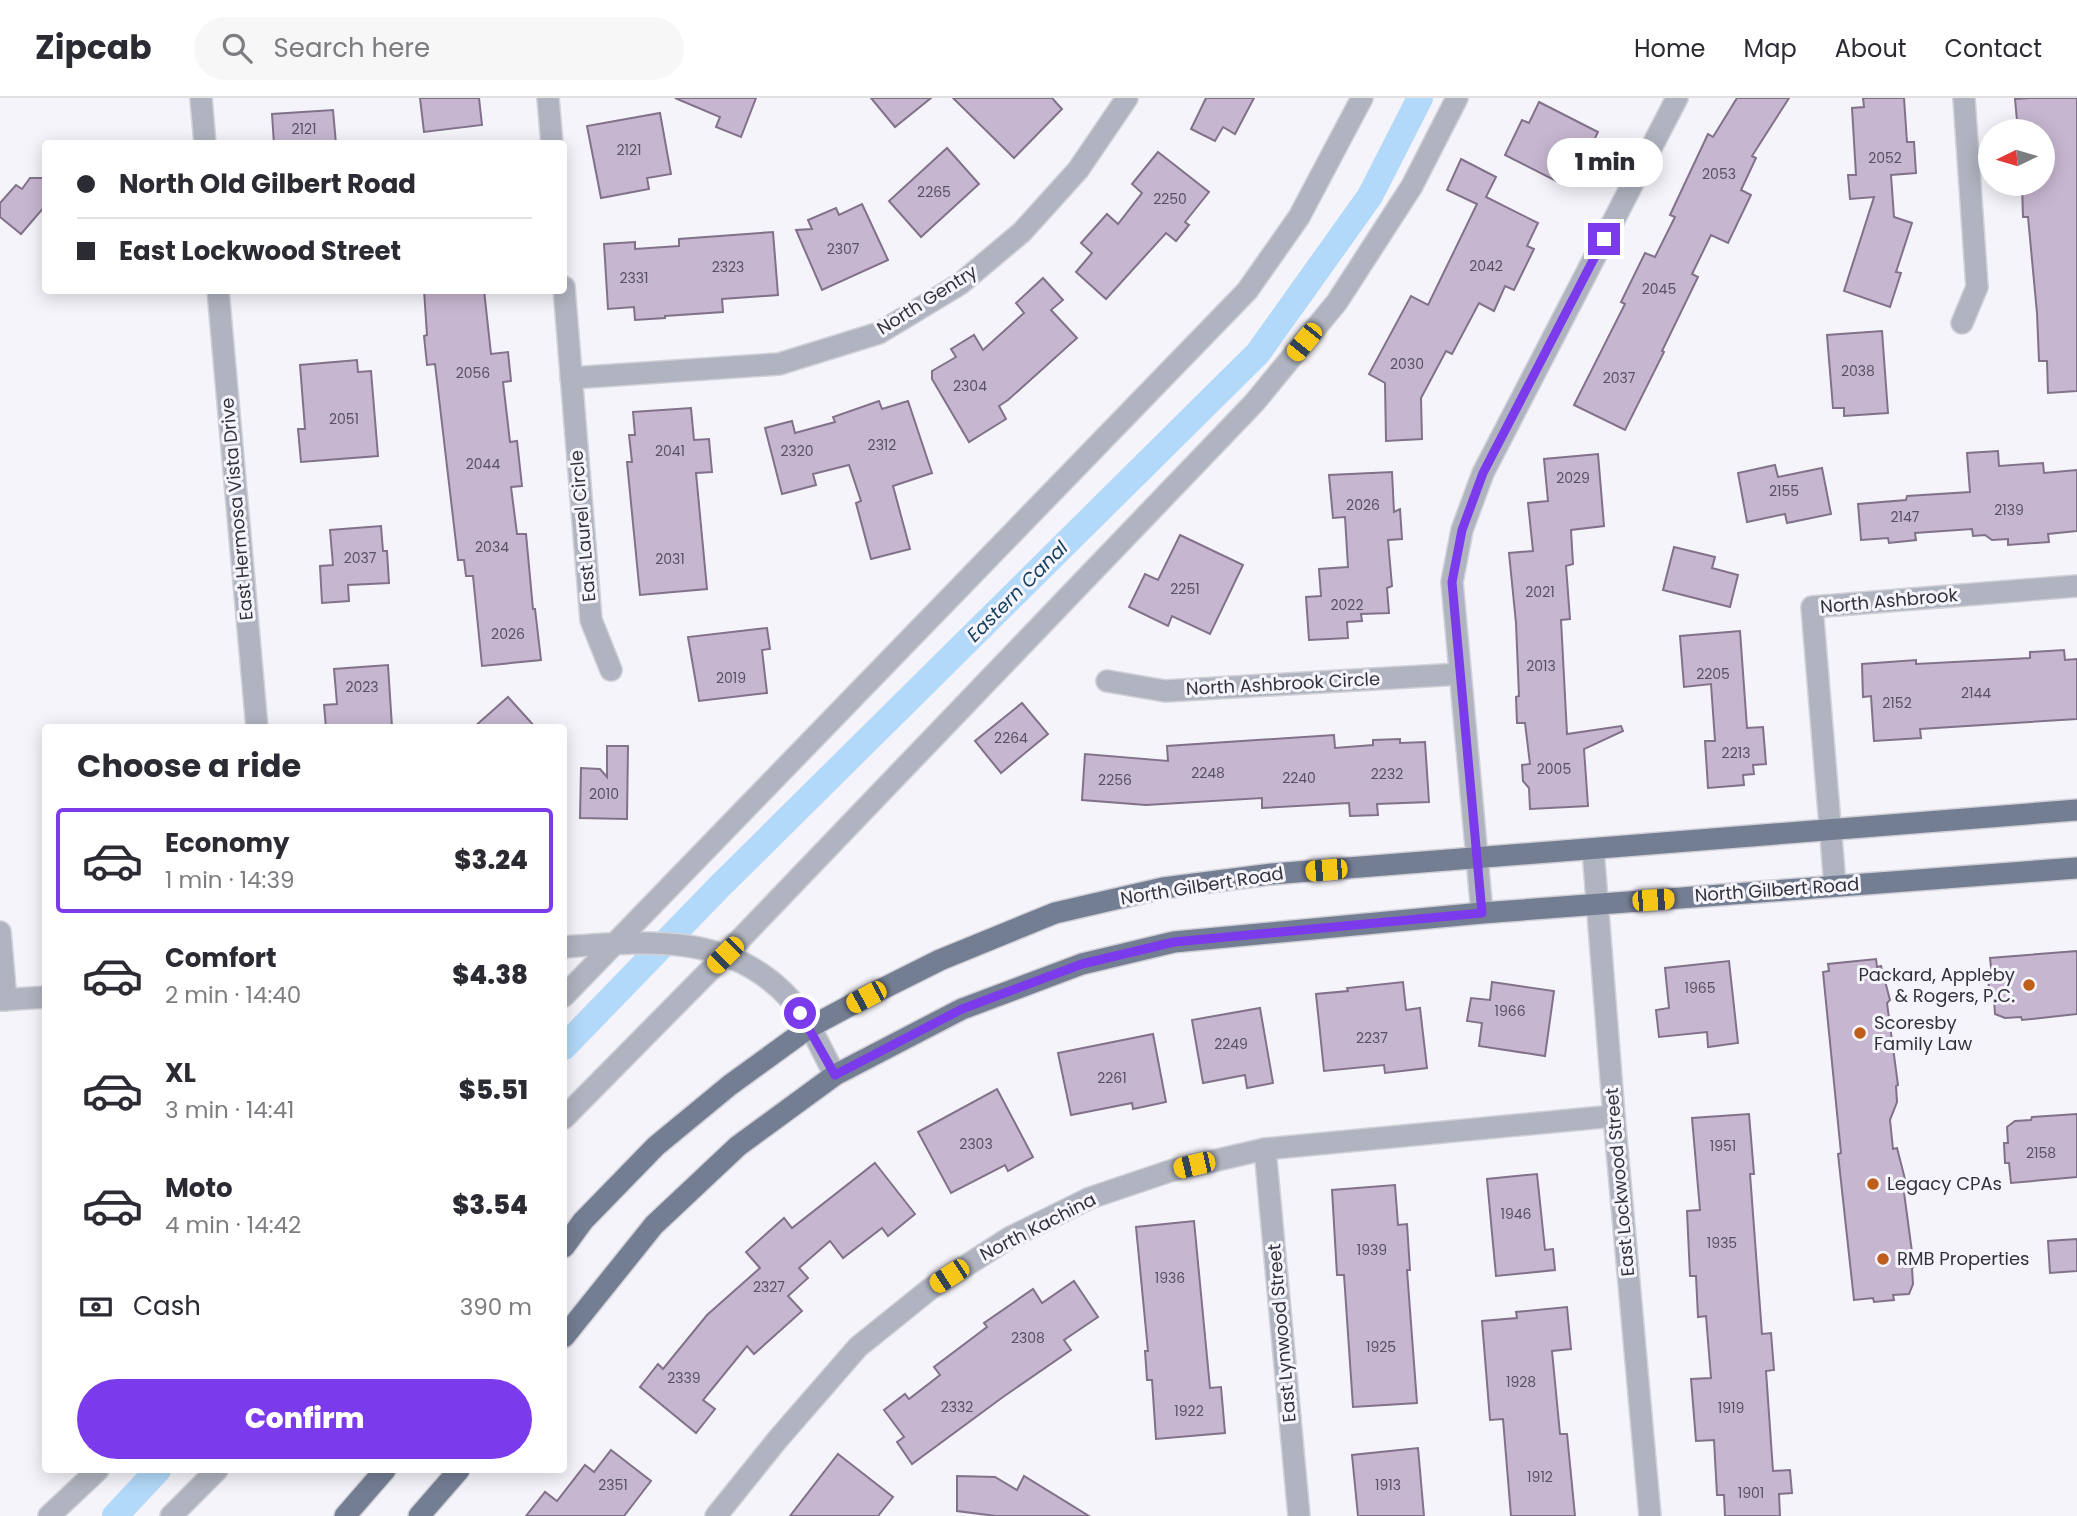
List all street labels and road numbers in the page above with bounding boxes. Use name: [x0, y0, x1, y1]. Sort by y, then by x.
street label: North Gentry: [872, 259, 982, 340]
street label: East Hermosa Vista Drive: [214, 397, 259, 621]
street label: East Laurel Circle: [563, 449, 602, 603]
street label: North Ashbrook: [1819, 582, 1960, 619]
street label: North Ashbrook Circle: [1185, 666, 1381, 701]
street label: North Gilbert Road: [1119, 860, 1285, 911]
street label: North Gilbert Road: [1694, 871, 1860, 908]
street label: East Lockwood Street: [1599, 1087, 1640, 1277]
street label: North Kachina: [975, 1187, 1100, 1267]
street label: East Lynwood Street: [1261, 1243, 1302, 1423]

